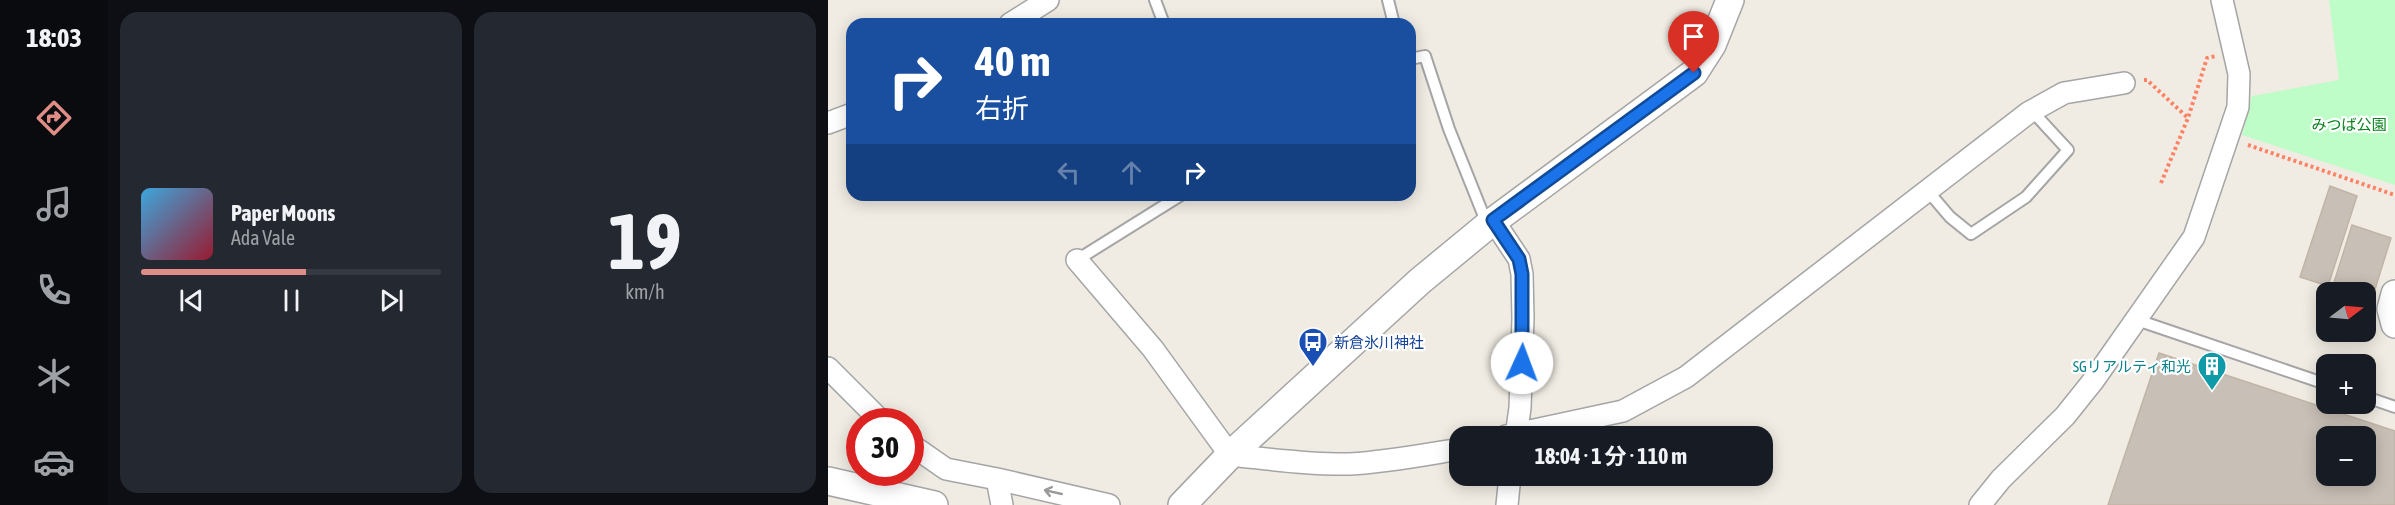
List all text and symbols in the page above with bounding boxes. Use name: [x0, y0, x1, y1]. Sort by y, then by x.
pin: [1668, 11, 1719, 73]
icon: arrive: [1677, 20, 1710, 53]
text: 18:03: [26, 22, 82, 53]
text: 40 m: [975, 37, 1050, 85]
icon: right: [876, 42, 954, 120]
text: 右折: [975, 93, 1029, 124]
icon: directions: [33, 97, 75, 139]
park label: みつば公園: [2311, 116, 2387, 133]
icon: left: [1052, 156, 1085, 189]
icon: ahead: [1115, 156, 1148, 189]
icon: right: [1178, 156, 1211, 189]
icon: music: [33, 183, 75, 225]
text: 19: [608, 196, 682, 286]
text: Paper Moons: [231, 200, 335, 226]
text: Ada Vale: [231, 226, 295, 249]
icon: phone: [33, 269, 75, 311]
text: km/h: [625, 280, 665, 303]
north arrow: [2316, 282, 2376, 342]
map controls: [2316, 282, 2376, 486]
icon: previous: [175, 284, 208, 317]
icon: pause: [275, 284, 308, 317]
icon: next: [375, 284, 408, 317]
bus stop icon: 新倉氷川神社: [1297, 326, 1329, 368]
position arrow: [1490, 331, 1554, 395]
place label: 新倉氷川神社: [1334, 334, 1424, 351]
building icon: SGリアルティ和光: [2196, 350, 2228, 392]
button: +: [2316, 354, 2376, 414]
icon: climate: [33, 355, 75, 397]
place label: SGリアルティ和光: [2073, 358, 2191, 375]
speed limit sign: 30: [846, 408, 924, 486]
button: −: [2316, 426, 2376, 486]
icon: car: [33, 441, 75, 483]
text: 18:04 · 1 分 · 110 m: [1535, 443, 1687, 469]
one-way arrow: [1044, 486, 1063, 498]

